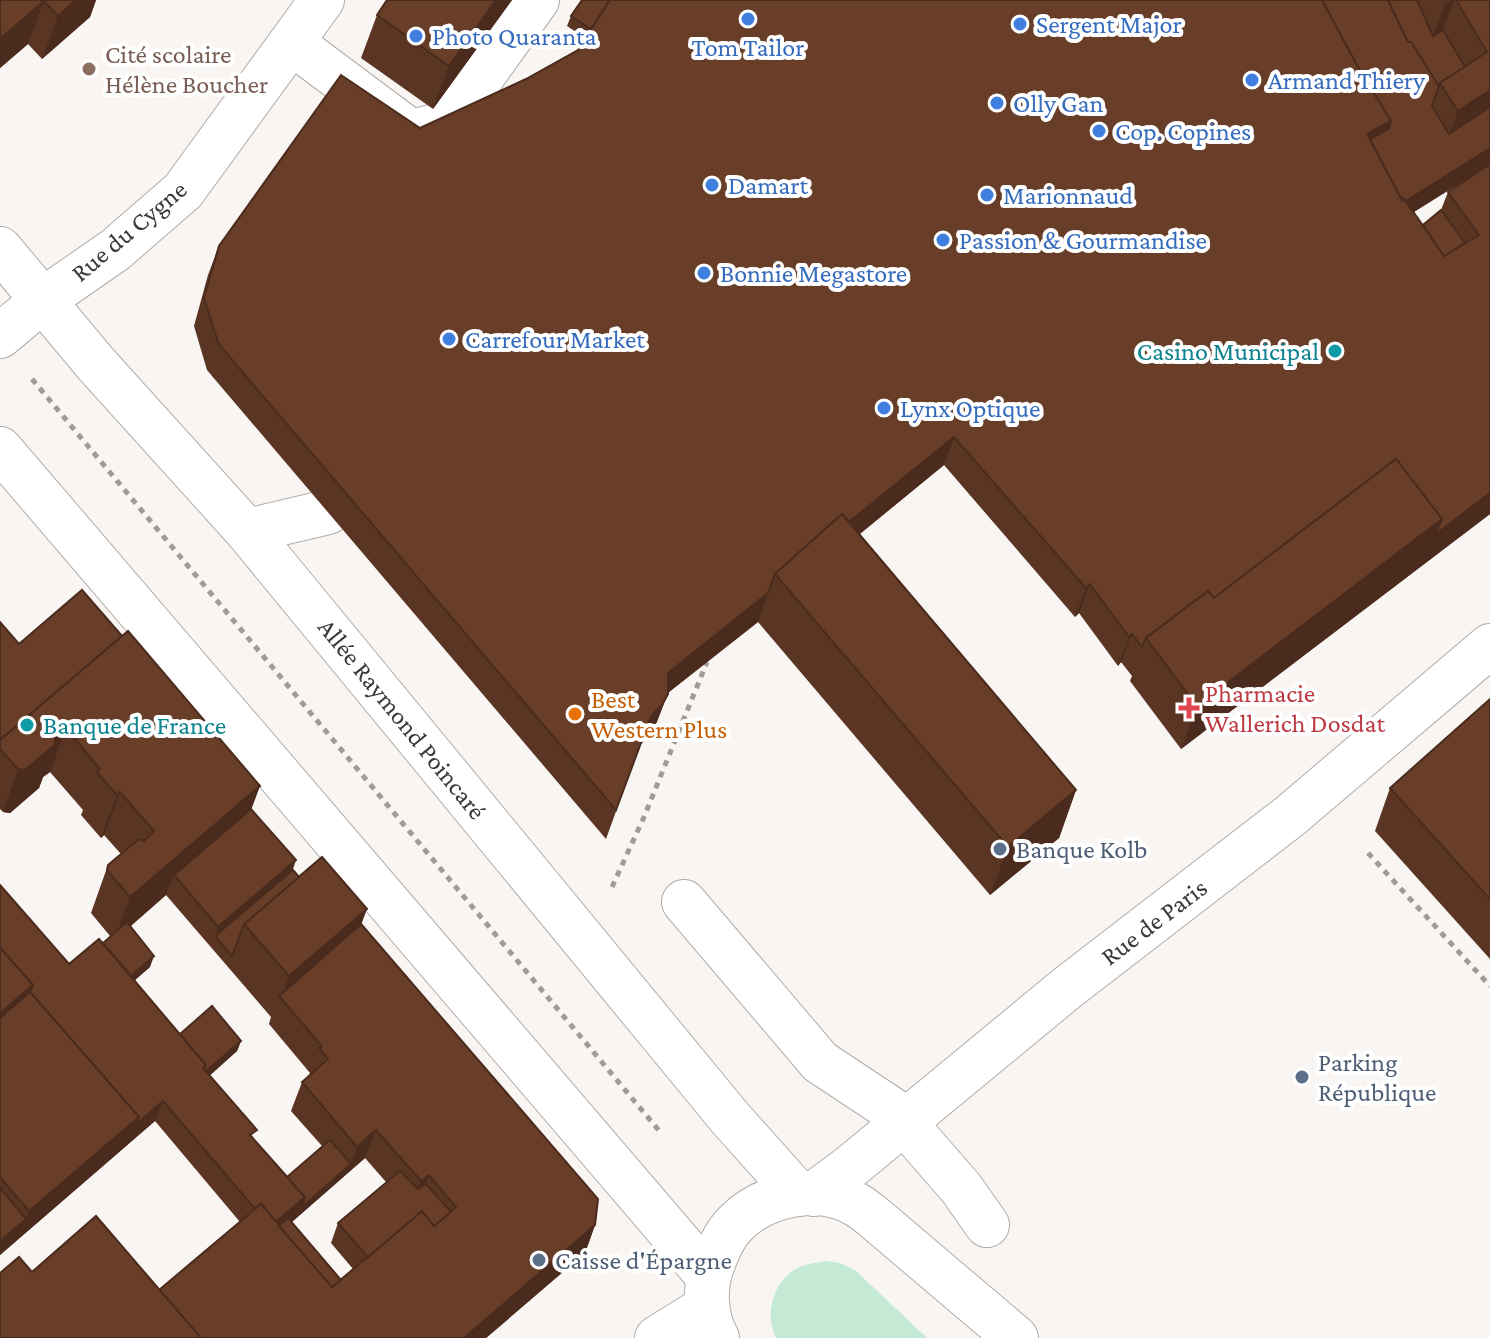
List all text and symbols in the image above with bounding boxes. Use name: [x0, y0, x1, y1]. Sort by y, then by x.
marker: Tom Tailor: [739, 10, 757, 28]
place label: Sergent Major: [1036, 10, 1182, 39]
marker: Sergent Major: [1011, 15, 1029, 33]
place label: Photo Quaranta: [432, 22, 597, 51]
marker: Photo Quaranta: [407, 27, 425, 45]
place label: Tom Tailor: [692, 33, 804, 62]
place label: Cité scolaire Hélène Boucher: [105, 40, 268, 99]
marker: Cité scolaire Hélène Boucher: [80, 60, 98, 78]
place label: Armand Thiery: [1268, 66, 1426, 95]
marker: Armand Thiery: [1243, 71, 1261, 89]
place label: Olly Gan: [1013, 89, 1103, 118]
marker: Olly Gan: [988, 94, 1006, 112]
place label: Cop. Copines: [1115, 117, 1251, 146]
marker: Cop. Copines: [1090, 122, 1108, 140]
place label: Damart: [728, 171, 809, 200]
street label: Rue du Cygne: [65, 174, 193, 288]
marker: Damart: [703, 176, 721, 194]
place label: Marionnaud: [1003, 181, 1133, 210]
marker: Marionnaud: [978, 186, 996, 204]
place label: Passion & Gourmandise: [959, 226, 1207, 255]
marker: Passion & Gourmandise: [934, 231, 952, 249]
place label: Bonnie Megastore: [720, 259, 907, 288]
marker: Bonnie Megastore: [695, 264, 713, 282]
place label: Carrefour Market: [465, 325, 645, 354]
marker: Carrefour Market: [440, 330, 458, 348]
place label: Casino Municipal: [1137, 337, 1319, 366]
marker: Casino Municipal: [1326, 342, 1344, 360]
place label: Lynx Optique: [900, 394, 1040, 423]
marker: Lynx Optique: [875, 399, 893, 417]
street label: Allée Raymond Poincaré: [312, 613, 492, 825]
place label: Pharmacie Wallerich Dosdat: [1205, 679, 1386, 738]
place label: Best Western Plus: [591, 685, 727, 744]
marker: Pharmacie Wallerich Dosdat: [1180, 699, 1198, 717]
marker: Best Western Plus: [566, 705, 584, 723]
place label: Banque de France: [43, 711, 226, 740]
marker: Banque de France: [18, 716, 36, 734]
place label: Banque Kolb: [1016, 835, 1147, 864]
marker: Banque Kolb: [991, 840, 1009, 858]
street label: Rue de Paris: [1095, 873, 1213, 971]
place label: Parking République: [1318, 1048, 1436, 1107]
marker: Parking République: [1293, 1068, 1311, 1086]
place label: Caisse d'Épargne: [555, 1246, 732, 1275]
marker: Caisse d'Épargne: [530, 1251, 548, 1269]

